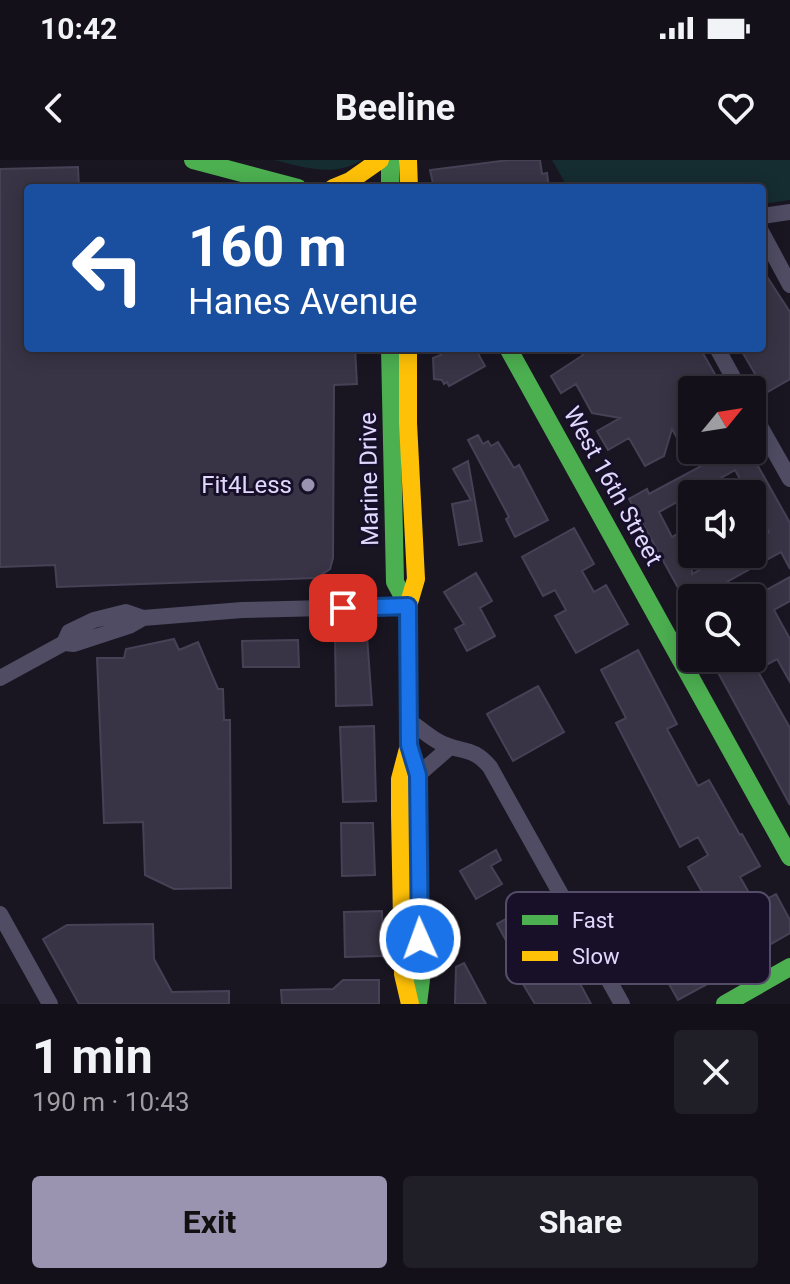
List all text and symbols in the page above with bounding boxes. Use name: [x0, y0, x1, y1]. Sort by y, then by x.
text: 10:42: [40, 11, 117, 46]
icon: back: [32, 86, 76, 130]
icon: heart: [714, 86, 758, 130]
text: Beeline: [335, 87, 455, 129]
text: 160 m: [188, 214, 347, 280]
icon: left: [56, 216, 160, 320]
text: Hanes Avenue: [188, 281, 417, 323]
north arrow: [678, 376, 766, 464]
map controls: [678, 376, 766, 672]
street label: West 16th Street: [558, 402, 668, 570]
street label: Marine Drive: [354, 412, 384, 546]
place label: Fit4Less: [201, 471, 292, 499]
marker: Fit4Less: [299, 476, 317, 494]
button: sound: [678, 480, 766, 568]
pin: [309, 574, 377, 642]
button: search: [678, 584, 766, 672]
icon: arrive: [321, 586, 365, 630]
legend: [506, 892, 770, 984]
position arrow: [378, 897, 462, 981]
text: Fast: [572, 908, 614, 933]
text: Slow: [572, 944, 620, 969]
text: 1 min: [32, 1028, 153, 1085]
button: close: [674, 1030, 758, 1114]
text: 190 m · 10:43: [32, 1087, 190, 1117]
button: Exit: [32, 1176, 387, 1268]
button: Share: [403, 1176, 758, 1268]

